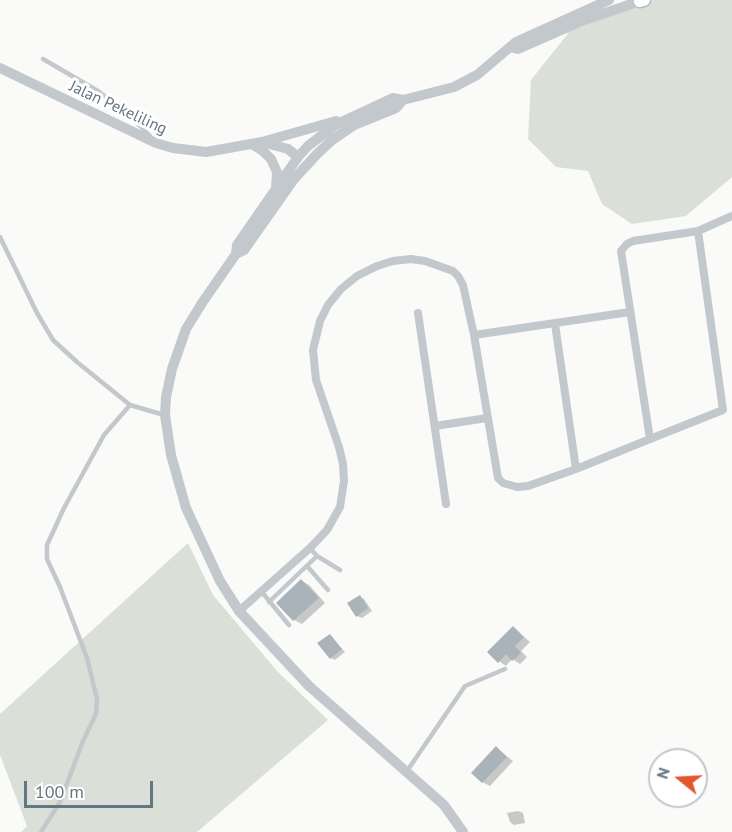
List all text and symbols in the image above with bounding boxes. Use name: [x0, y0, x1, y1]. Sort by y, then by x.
street label: Jalan Pekeliling: [66, 77, 170, 139]
north arrow: [648, 748, 708, 808]
text: N: [652, 765, 674, 781]
scale bar: [27, 769, 156, 807]
text: 100 m: [35, 780, 84, 803]

